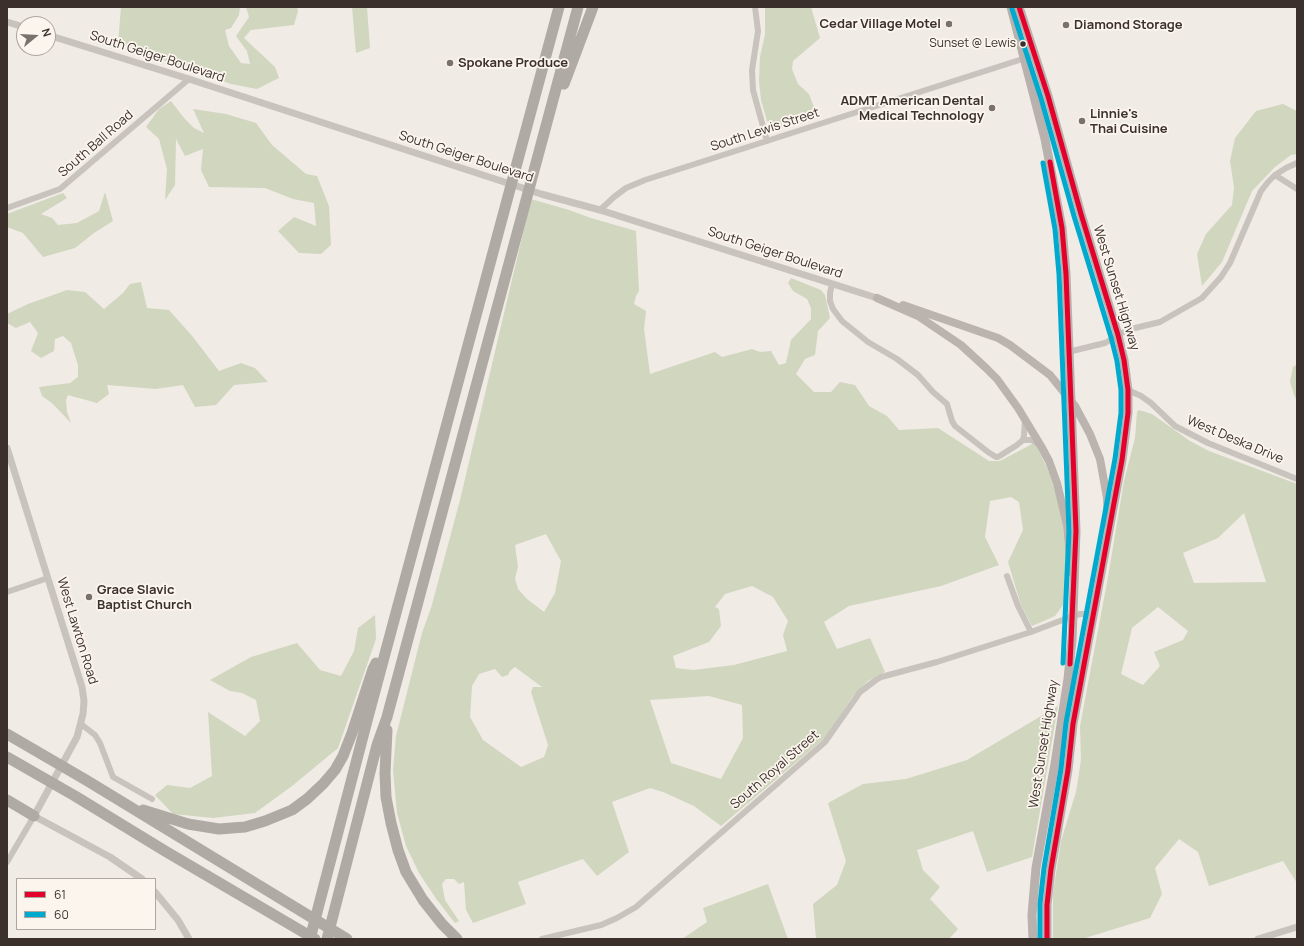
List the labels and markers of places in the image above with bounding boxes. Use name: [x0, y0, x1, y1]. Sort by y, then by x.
place label: Cedar Village Motel: [819, 16, 941, 32]
place label: Diamond Storage: [1074, 17, 1183, 33]
marker: Cedar Village Motel: [944, 19, 954, 29]
marker: Diamond Storage: [1061, 20, 1071, 30]
place label: Sunset @ Lewis: [929, 37, 1016, 51]
marker: Sunset @ Lewis: [1018, 39, 1028, 49]
place label: Spokane Produce: [458, 55, 568, 71]
marker: Spokane Produce: [445, 58, 455, 68]
place label: ADMT American Dental Medical Technology: [840, 93, 984, 124]
marker: ADMT American Dental Medical Technology: [987, 103, 997, 113]
place label: Linnie's Thai Cuisine: [1090, 106, 1168, 137]
marker: Linnie's Thai Cuisine: [1077, 116, 1087, 126]
place label: Grace Slavic Baptist Church: [97, 582, 192, 613]
marker: Grace Slavic Baptist Church: [84, 592, 94, 602]

